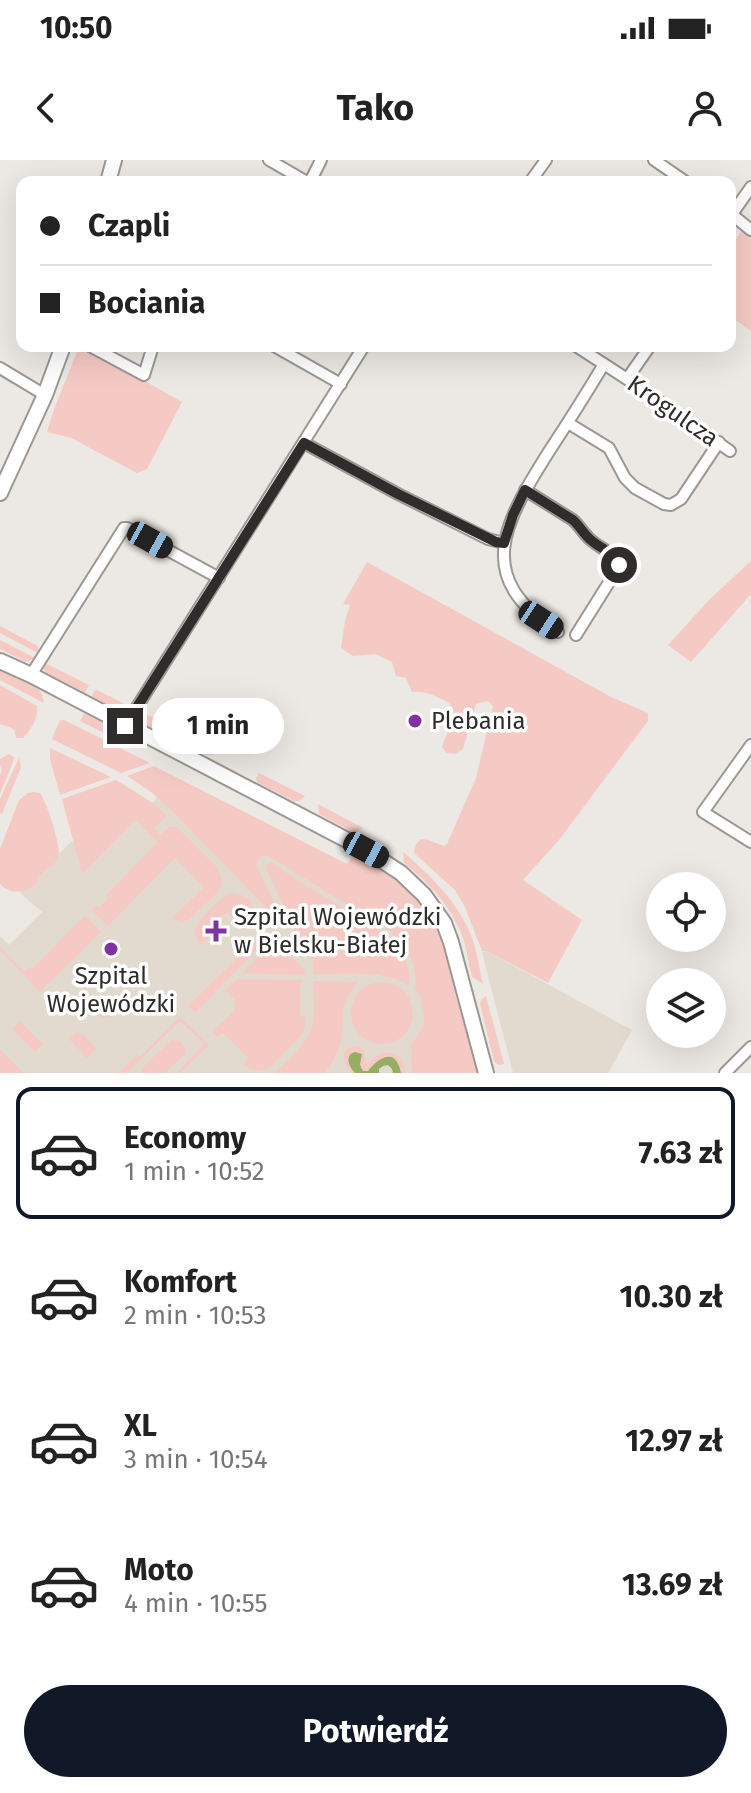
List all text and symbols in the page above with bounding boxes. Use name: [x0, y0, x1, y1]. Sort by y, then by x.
text: 10:50: [40, 10, 113, 46]
icon: back: [24, 86, 68, 130]
text: Tako: [337, 86, 414, 130]
icon: person: [683, 86, 727, 130]
text: Czapli: [88, 208, 170, 244]
text: Bociania: [88, 285, 206, 321]
street label: Krogulcza: [622, 370, 724, 452]
car: [123, 518, 177, 562]
route start: [601, 547, 637, 583]
car: [514, 597, 568, 643]
callout: 1 min: [153, 698, 285, 754]
place label: Plebania: [431, 707, 526, 735]
route end: [107, 708, 143, 744]
text: 1 min: [187, 710, 249, 741]
marker: Plebania: [406, 712, 424, 730]
car: [339, 828, 393, 872]
map controls: [646, 872, 726, 1048]
button: locate: [646, 872, 726, 952]
place label: Szpital Wojewódzki w Bielsku-Białej: [234, 903, 442, 959]
marker: Szpital Wojewódzki w Bielsku-Białej: [205, 920, 227, 942]
marker: Szpital Wojewódzki: [102, 940, 120, 958]
place label: Szpital Wojewódzki: [47, 962, 175, 1018]
button: layers: [646, 968, 726, 1048]
icon: car: [28, 1117, 100, 1189]
text: Economy: [124, 1120, 246, 1156]
text: 7.63 zł: [639, 1135, 723, 1171]
text: 1 min · 10:52: [124, 1156, 265, 1187]
icon: car: [28, 1261, 100, 1333]
text: Komfort: [124, 1264, 237, 1300]
text: 10.30 zł: [619, 1279, 723, 1315]
text: 2 min · 10:53: [124, 1300, 267, 1331]
icon: car: [28, 1405, 100, 1477]
text: XL: [124, 1408, 157, 1444]
text: 12.97 zł: [625, 1423, 723, 1459]
text: 3 min · 10:54: [124, 1444, 268, 1475]
icon: car: [28, 1549, 100, 1621]
text: Moto: [124, 1552, 194, 1588]
text: 13.69 zł: [622, 1567, 723, 1603]
text: 4 min · 10:55: [124, 1588, 268, 1619]
button: Potwierdź: [24, 1685, 727, 1777]

